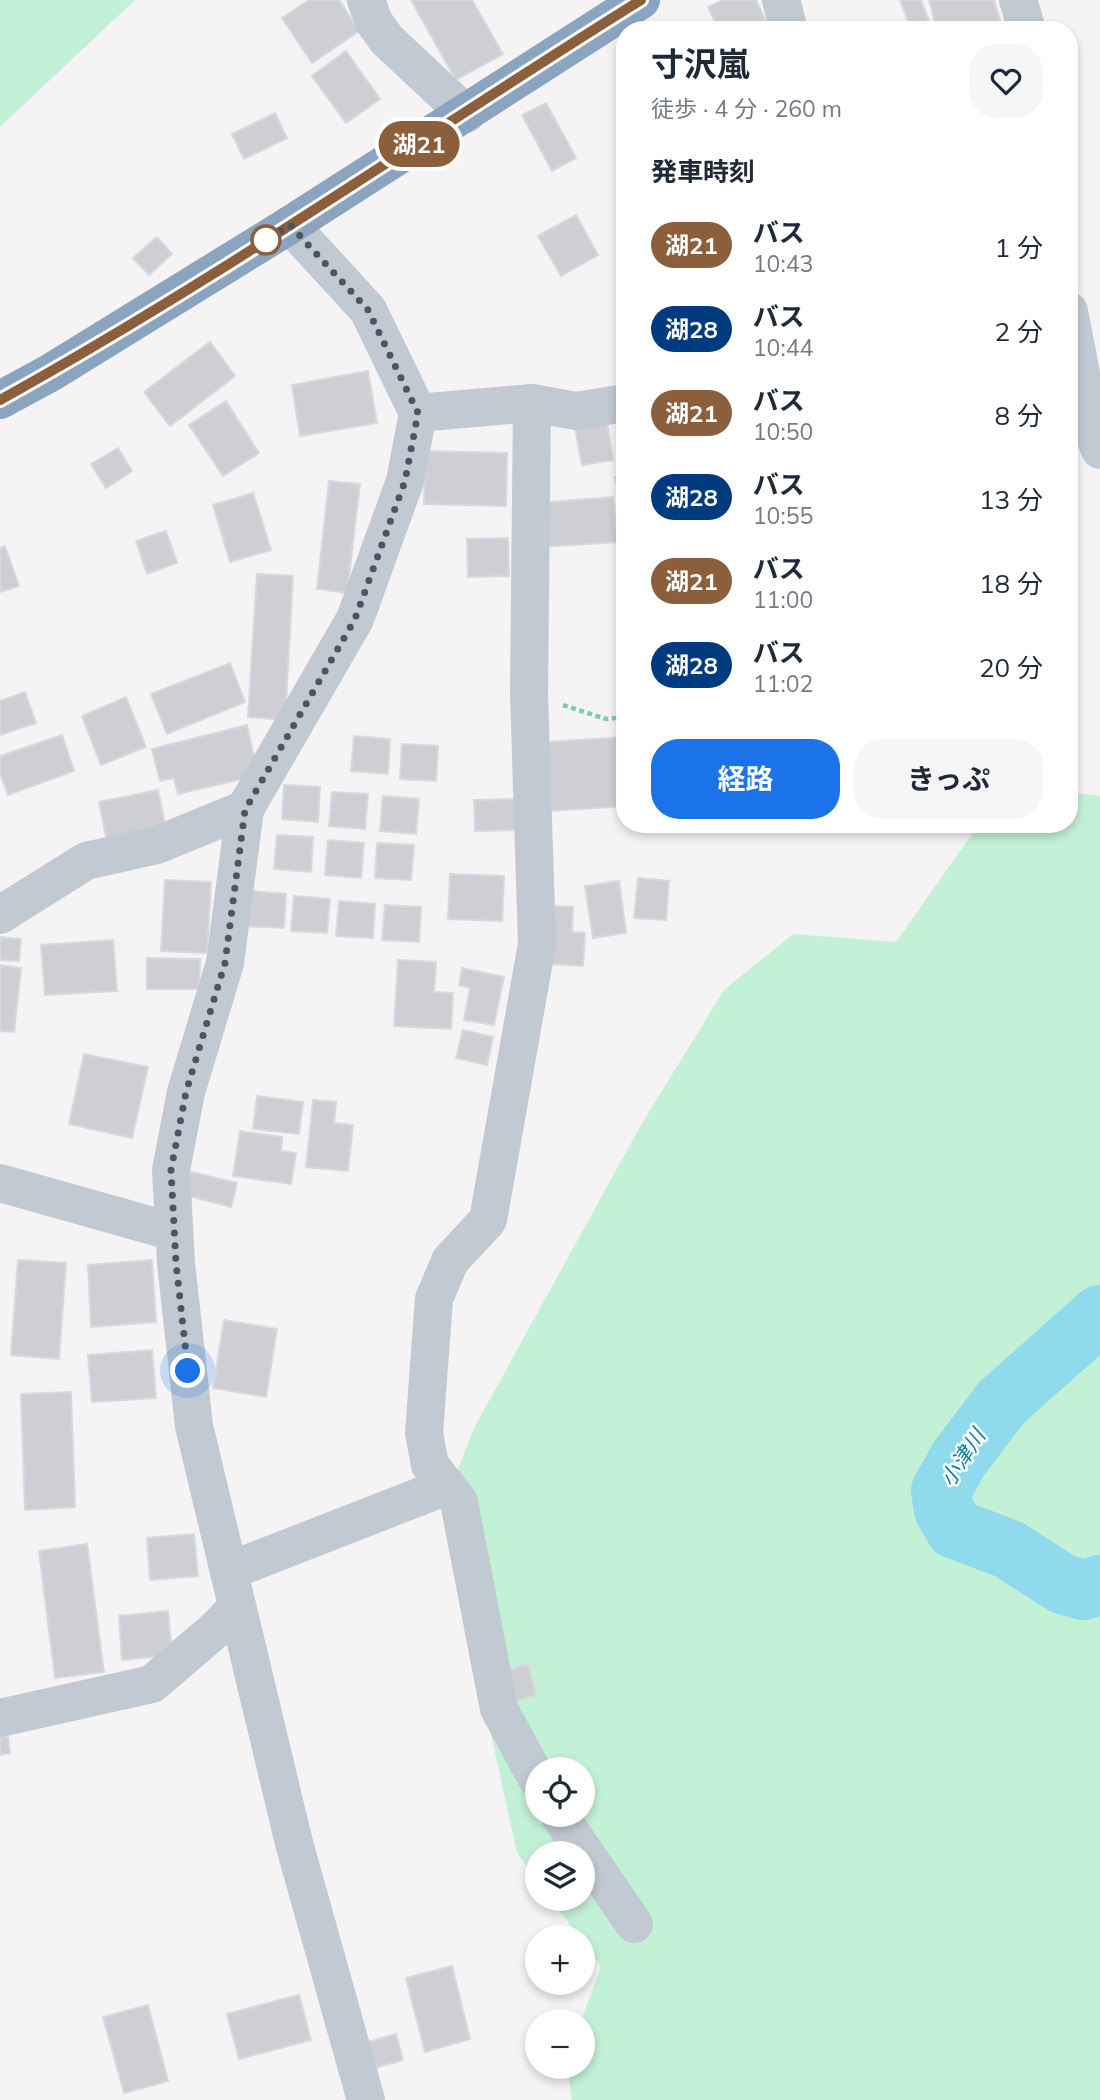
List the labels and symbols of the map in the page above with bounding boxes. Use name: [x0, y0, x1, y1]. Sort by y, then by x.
line badge: 湖21: [379, 121, 459, 167]
unlabelled marker: [251, 225, 281, 255]
your location: [170, 1353, 205, 1388]
water label: 小津川: [934, 1422, 991, 1491]

